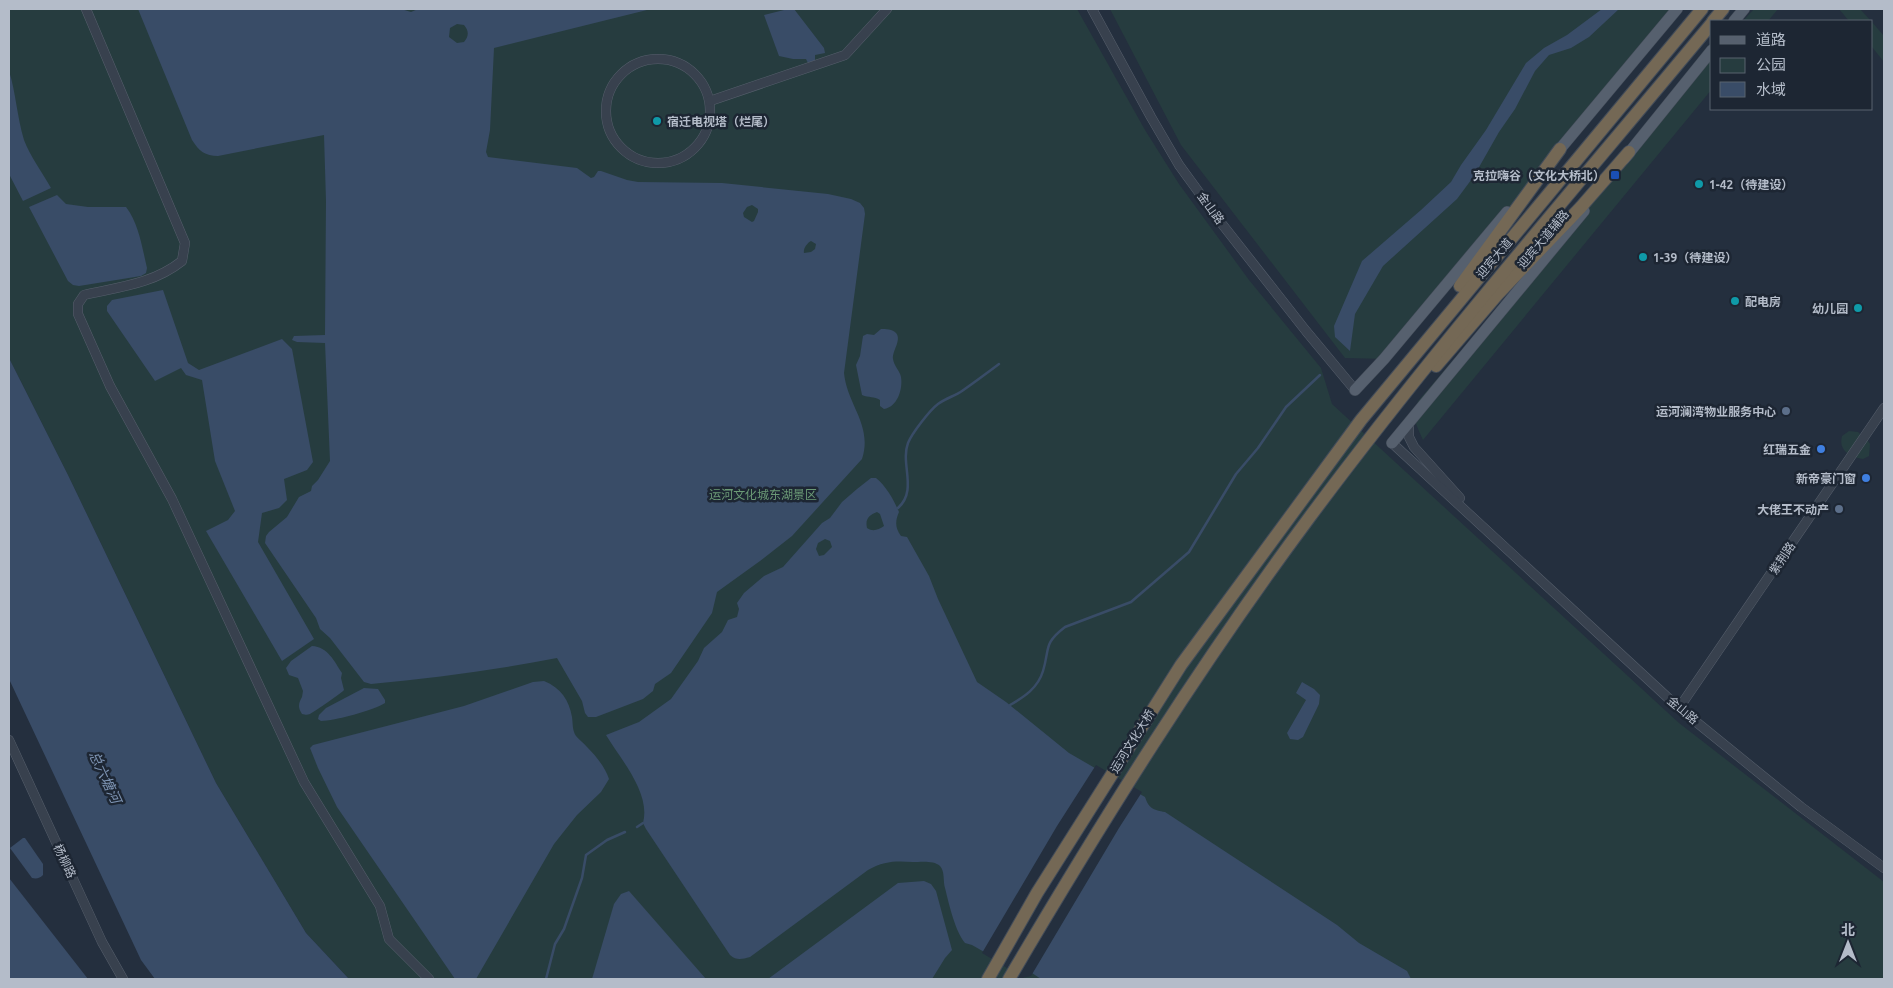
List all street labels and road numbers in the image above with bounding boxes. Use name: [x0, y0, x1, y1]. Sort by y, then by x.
street label: 金山路: [1195, 190, 1227, 226]
street label: 迎宾大道辅路: [1515, 207, 1571, 271]
street label: 迎宾大道: [1474, 235, 1514, 281]
street label: 紫荆路: [1767, 539, 1797, 577]
street label: 金山路: [1665, 693, 1701, 727]
street label: 运河文化大桥: [1107, 707, 1157, 775]
street label: 杨柳路: [51, 842, 79, 880]

